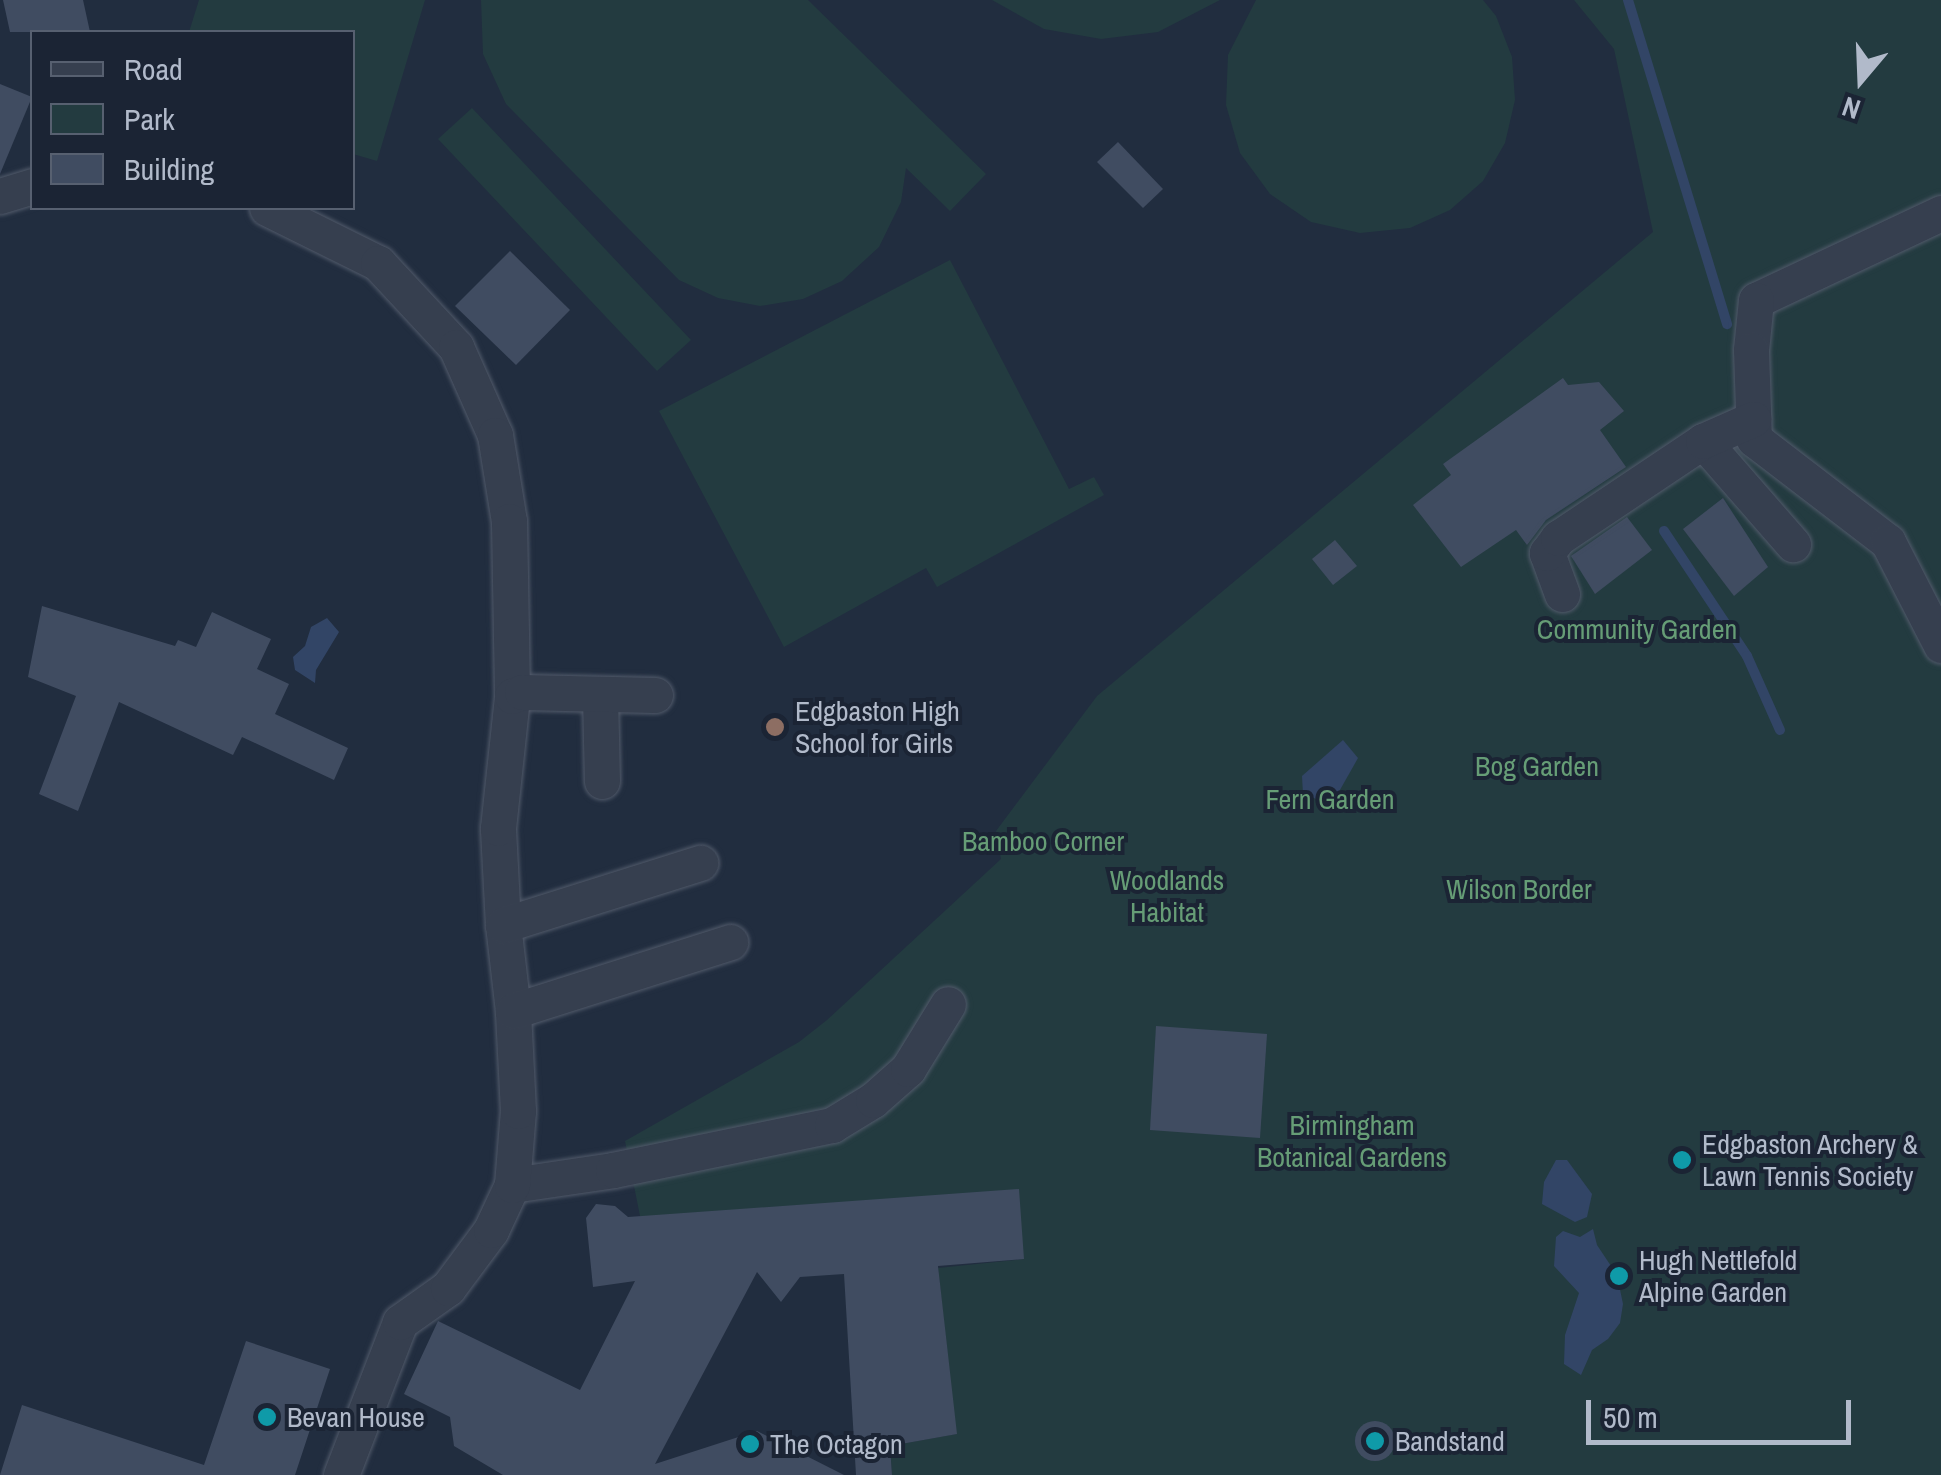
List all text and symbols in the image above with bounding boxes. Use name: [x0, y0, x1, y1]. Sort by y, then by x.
legend: [30, 30, 355, 210]
north arrow: [1811, 30, 1911, 130]
text: Road: [124, 49, 183, 89]
text: N: [1837, 88, 1865, 129]
text: Park: [124, 99, 175, 139]
text: Building: [124, 149, 214, 189]
park label: Community Garden: [1537, 612, 1737, 646]
place label: Edgbaston High School for Girls: [795, 694, 960, 760]
marker: Edgbaston High School for Girls: [764, 716, 786, 738]
park label: Bog Garden: [1475, 749, 1599, 783]
park label: Fern Garden: [1265, 782, 1395, 816]
park label: Bamboo Corner: [962, 824, 1124, 858]
park label: Woodlands Habitat: [1110, 863, 1224, 929]
park label: Wilson Border: [1446, 872, 1592, 906]
park label: Birmingham Botanical Gardens: [1257, 1108, 1447, 1174]
place label: Edgbaston Archery & Lawn Tennis Society: [1702, 1127, 1919, 1193]
marker: Edgbaston Archery & Lawn Tennis Society: [1671, 1149, 1693, 1171]
place label: Hugh Nettlefold Alpine Garden: [1639, 1243, 1797, 1309]
marker: Hugh Nettlefold Alpine Garden: [1608, 1265, 1630, 1287]
scale bar: [1591, 1380, 1856, 1442]
text: 50 m: [1603, 1397, 1658, 1437]
place label: Bevan House: [287, 1400, 425, 1434]
marker: Bevan House: [256, 1406, 278, 1428]
place label: Bandstand: [1395, 1424, 1505, 1458]
place label: The Octagon: [770, 1427, 903, 1461]
marker: Bandstand: [1364, 1430, 1386, 1452]
marker: The Octagon: [739, 1433, 761, 1455]

